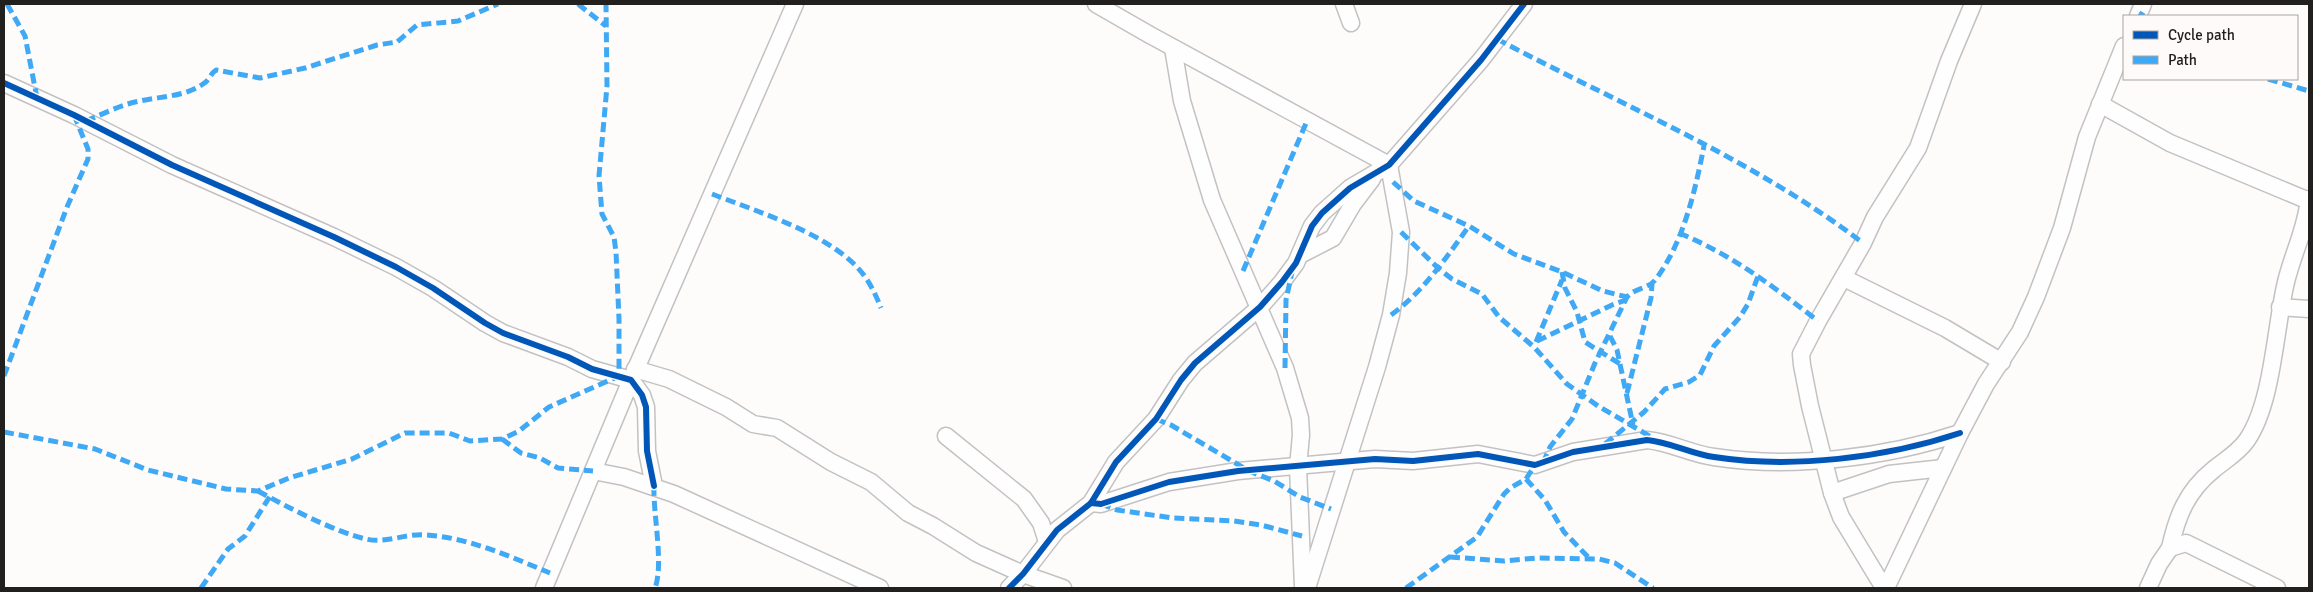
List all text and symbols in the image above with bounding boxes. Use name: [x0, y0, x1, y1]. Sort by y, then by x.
legend: [2123, 15, 2298, 80]
text: Cycle path: [2168, 26, 2235, 44]
text: Path: [2168, 51, 2197, 69]

